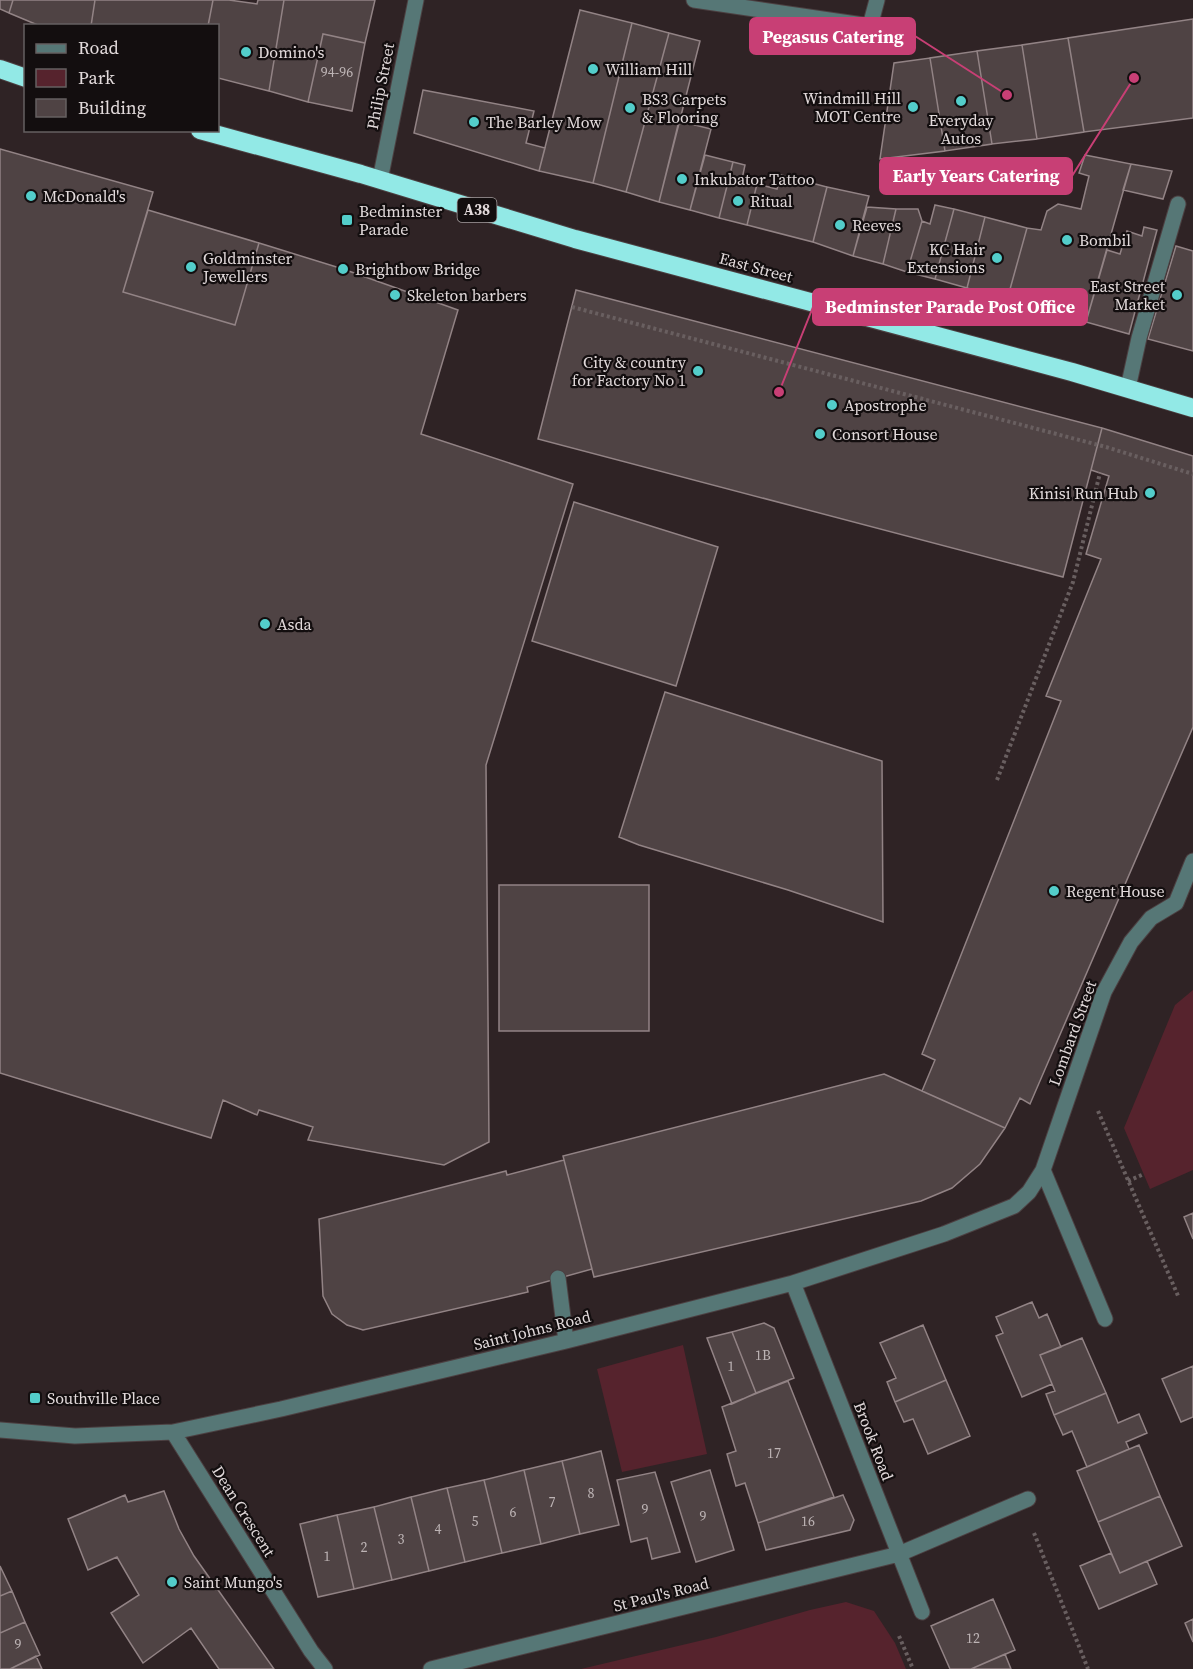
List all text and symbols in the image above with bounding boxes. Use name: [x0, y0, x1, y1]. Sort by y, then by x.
callout: Pegasus Catering: [750, 18, 915, 54]
legend: [24, 24, 219, 132]
text: Pegasus Catering: [762, 24, 904, 49]
text: Road: [78, 35, 119, 60]
street label: Philip Street: [361, 40, 399, 131]
place label: Domino's: [258, 41, 325, 63]
marker: Domino's: [239, 45, 253, 59]
place label: William Hill: [605, 58, 692, 80]
house number: 94-96: [321, 62, 353, 82]
marker: William Hill: [586, 62, 600, 76]
text: Park: [78, 65, 115, 90]
place label: Windmill Hill MOT Centre: [803, 87, 901, 127]
place label: BS3 Carpets & Flooring: [642, 88, 727, 128]
marker: Everyday Autos: [954, 94, 968, 108]
text: Building: [78, 95, 146, 120]
marker: Windmill Hill MOT Centre: [906, 100, 920, 114]
marker: BS3 Carpets & Flooring: [623, 101, 637, 115]
place label: Everyday Autos: [928, 109, 994, 149]
place label: The Barley Mow: [486, 111, 602, 133]
marker: The Barley Mow: [467, 115, 481, 129]
callout: Early Years Catering: [880, 158, 1072, 194]
text: Early Years Catering: [892, 163, 1060, 188]
place label: Inkubator Tattoo: [694, 168, 815, 190]
marker: Inkubator Tattoo: [675, 172, 689, 186]
place label: McDonald's: [43, 185, 126, 207]
marker: McDonald's: [24, 189, 38, 203]
place label: Ritual: [750, 190, 793, 212]
marker: Ritual: [731, 194, 745, 208]
road number: A38: [458, 198, 496, 222]
place label: Bedminster Parade: [359, 200, 442, 240]
marker: Bedminster Parade: [340, 213, 354, 227]
place label: Reeves: [852, 214, 901, 236]
marker: Reeves: [833, 218, 847, 232]
place label: Bombil: [1079, 229, 1131, 251]
marker: Bombil: [1060, 233, 1074, 247]
place label: KC Hair Extensions: [907, 238, 985, 278]
place label: Goldminster Jewellers: [202, 247, 293, 287]
street label: East Street: [717, 247, 796, 288]
marker: KC Hair Extensions: [990, 251, 1004, 265]
place label: Brightbow Bridge: [355, 258, 480, 280]
marker: Goldminster Jewellers: [184, 260, 198, 274]
marker: Brightbow Bridge: [336, 262, 350, 276]
place label: East Street Market: [1090, 275, 1166, 315]
place label: Skeleton barbers: [407, 284, 527, 306]
marker: Skeleton barbers: [388, 288, 402, 302]
marker: East Street Market: [1170, 288, 1184, 302]
callout: Bedminster Parade Post Office: [813, 289, 1087, 325]
text: Bedminster Parade Post Office: [825, 294, 1075, 319]
place label: City & country for Factory No 1: [572, 351, 687, 391]
marker: City & country for Factory No 1: [691, 364, 705, 378]
place label: Apostrophe: [844, 394, 927, 416]
marker: Apostrophe: [825, 398, 839, 412]
place label: Consort House: [832, 423, 938, 445]
marker: Consort House: [813, 427, 827, 441]
place label: Kinisi Run Hub: [1029, 482, 1138, 504]
marker: Kinisi Run Hub: [1143, 486, 1157, 500]
place label: Asda: [277, 613, 312, 635]
marker: Asda: [258, 617, 272, 631]
place label: Regent House: [1066, 880, 1165, 902]
marker: Regent House: [1047, 884, 1061, 898]
street label: Lombard Street: [1043, 976, 1102, 1089]
street label: Saint Johns Road: [471, 1305, 593, 1355]
house number: 1B: [755, 1345, 771, 1365]
house number: 1: [728, 1356, 735, 1376]
place label: Southville Place: [47, 1387, 160, 1409]
marker: Southville Place: [28, 1391, 42, 1405]
street label: Brook Road: [849, 1398, 899, 1484]
house number: 17: [767, 1443, 781, 1463]
street label: Dean Crescent: [207, 1461, 281, 1561]
house number: 8: [588, 1483, 595, 1503]
house number: 7: [549, 1492, 556, 1512]
house number: 9: [642, 1499, 649, 1519]
house number: 6: [510, 1502, 517, 1522]
house number: 9: [700, 1506, 707, 1526]
house number: 5: [472, 1511, 479, 1531]
house number: 16: [801, 1511, 815, 1531]
house number: 4: [435, 1519, 442, 1539]
house number: 3: [398, 1529, 405, 1549]
house number: 2: [361, 1537, 368, 1557]
house number: 1: [324, 1546, 331, 1566]
place label: Saint Mungo's: [184, 1571, 282, 1593]
street label: St Paul's Road: [611, 1572, 711, 1616]
marker: Saint Mungo's: [165, 1575, 179, 1589]
house number: 12: [966, 1628, 980, 1648]
house number: 9: [15, 1634, 22, 1654]

